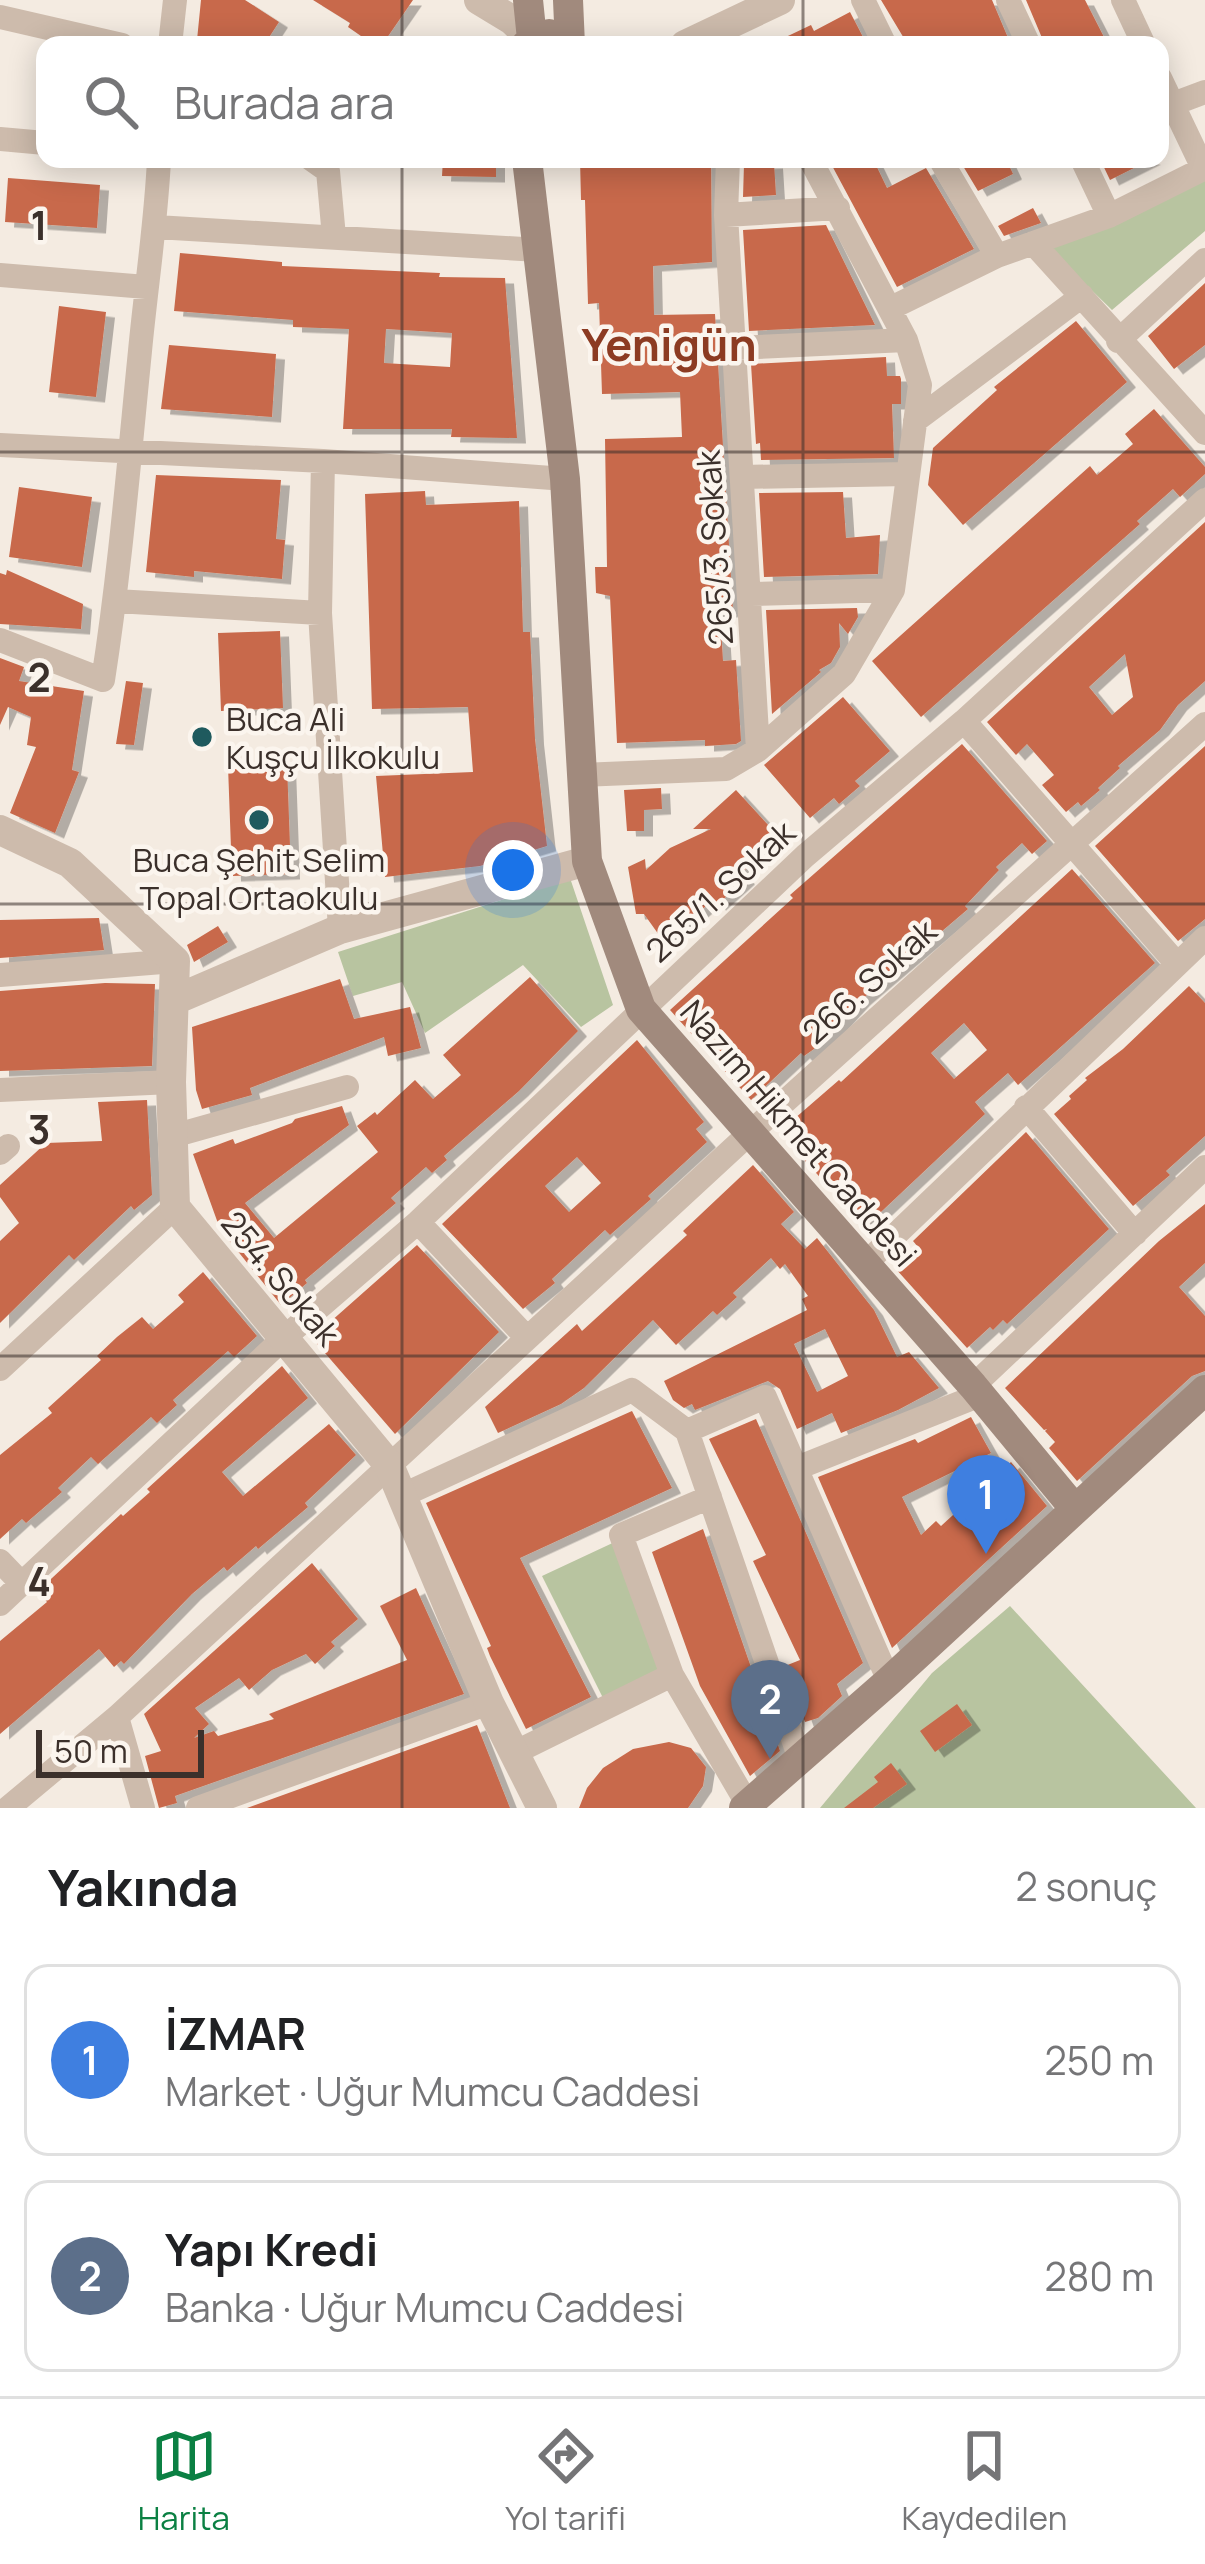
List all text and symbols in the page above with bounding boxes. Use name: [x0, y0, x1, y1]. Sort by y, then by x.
search box: [36, 36, 1169, 168]
icon: search: [78, 69, 144, 135]
text: Burada ara: [174, 71, 395, 133]
text: 1: [30, 198, 48, 252]
district label: Yenigün: [581, 313, 757, 375]
street label: 265/3. Sokak: [685, 447, 743, 647]
text: 2: [27, 650, 51, 704]
place label: Buca Ali Kuşçu İlkokulu: [226, 696, 440, 779]
marker: Buca Ali Kuşçu İlkokulu: [189, 724, 215, 750]
marker: Buca Şehit Selim Topal Ortaokulu: [246, 807, 272, 833]
street label: 265/1. Sokak: [636, 809, 805, 972]
place label: Buca Şehit Selim Topal Ortaokulu: [133, 837, 385, 920]
your location: [483, 840, 543, 900]
street label: 266. Sokak: [792, 908, 947, 1053]
street label: Nazım Hikmet Caddesi: [671, 990, 927, 1276]
text: 3: [28, 1102, 50, 1156]
street label: 254. Sokak: [212, 1201, 352, 1356]
pin: 1: [947, 1455, 1025, 1554]
text: 4: [27, 1554, 51, 1608]
pin: 2: [731, 1660, 809, 1759]
scale bar: [36, 1724, 204, 1777]
text: 50 m: [54, 1728, 128, 1773]
text: Yakında: [48, 1852, 239, 1921]
text: 2 sonuç: [1016, 1859, 1157, 1913]
text: İZMAR: [165, 2002, 306, 2064]
text: 1: [81, 2033, 99, 2087]
text: 250 m: [1045, 2033, 1154, 2087]
text: Market · Uğur Mumcu Caddesi: [165, 2064, 700, 2118]
text: Yapı Kredi: [165, 2218, 378, 2280]
text: 2: [78, 2249, 102, 2303]
text: 280 m: [1044, 2249, 1154, 2303]
text: Banka · Uğur Mumcu Caddesi: [165, 2280, 684, 2334]
tab: Harita: [138, 2423, 230, 2540]
tab: Yol tarifi: [505, 2423, 626, 2540]
tab: Kaydedilen: [901, 2423, 1067, 2540]

